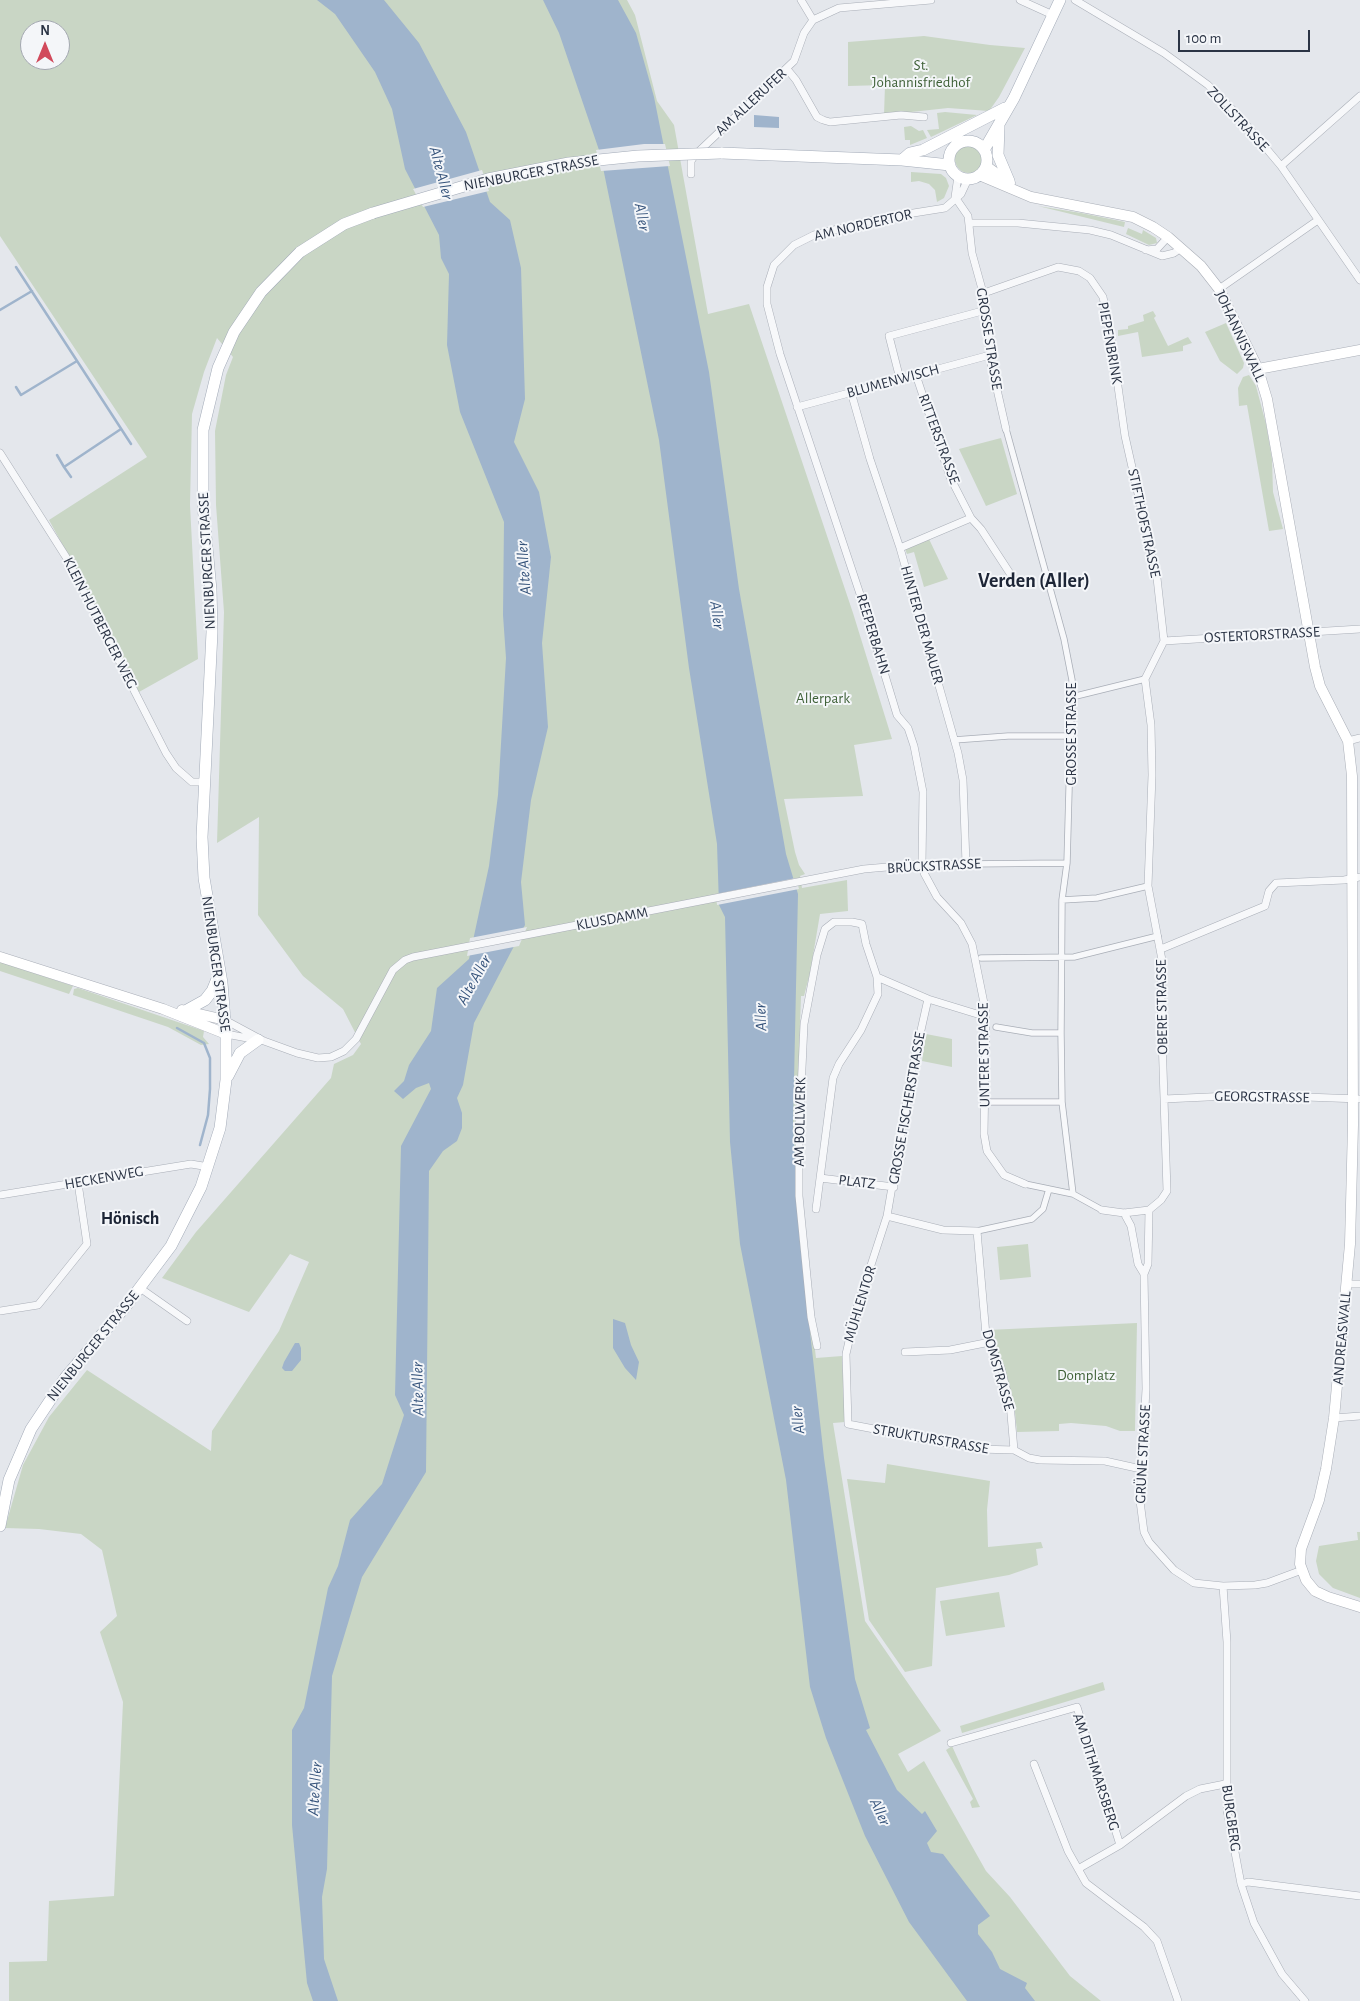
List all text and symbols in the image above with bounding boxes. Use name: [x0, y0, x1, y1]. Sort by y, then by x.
north arrow: [20, 20, 70, 70]
scale bar: [1180, 20, 1312, 52]
text: N: [40, 24, 50, 38]
text: 100 m: [1186, 31, 1221, 46]
park label: St. Johannisfriedhof: [872, 56, 970, 91]
street label: AM ALLERUFER: [712, 64, 790, 140]
street label: ZOLLSTRASSE: [1203, 83, 1273, 155]
water label: Alte Aller: [425, 145, 457, 201]
street label: NIENBURGER STRASSE: [462, 151, 600, 195]
water label: Aller: [630, 202, 654, 232]
street label: AM NORDERTOR: [812, 205, 914, 245]
street label: GROSSE STRASSE: [972, 287, 1006, 391]
street label: JOHANNISWALL: [1211, 287, 1269, 385]
street label: PIEPENBRINK: [1094, 300, 1126, 386]
street label: BLUMENWISCH: [845, 360, 941, 402]
street label: RITTERSTRASSE: [914, 391, 964, 487]
street label: STIFTHOFSTRASSE: [1124, 467, 1164, 579]
street label: NIENBURGER STRASSE: [194, 492, 220, 630]
water label: Alte Aller: [513, 541, 535, 595]
street label: KLEIN HUTBERGER WEG: [59, 554, 141, 692]
street label: HINTER DER MAUER: [896, 564, 948, 686]
district label: Verden (Aller): [978, 569, 1090, 593]
street label: REEPERBAHN: [852, 592, 894, 676]
water label: Aller: [706, 600, 728, 630]
street label: OSTERTORSTRASSE: [1204, 623, 1320, 647]
street label: GROSSE STRASSE: [1062, 682, 1080, 786]
park label: Allerpark: [796, 689, 850, 707]
street label: BRÜCKSTRASSE: [887, 855, 981, 877]
street label: NIENBURGER STRASSE: [198, 895, 234, 1033]
street label: KLUSDAMM: [575, 903, 649, 935]
water label: Alte Aller: [453, 952, 495, 1008]
street label: OBERE STRASSE: [1152, 959, 1172, 1055]
water label: Aller: [751, 1003, 771, 1031]
street label: UNTERE STRASSE: [974, 1003, 994, 1107]
street label: GROSSE FISCHERSTRASSE: [885, 1030, 929, 1186]
street label: AM BOLLWERK: [790, 1077, 810, 1167]
street label: GEORGSTRASSE: [1214, 1087, 1310, 1107]
street label: HECKENWEG: [63, 1162, 145, 1194]
street label: PLATZ: [837, 1171, 877, 1193]
district label: Hönisch: [101, 1208, 159, 1230]
street label: MÜHLENTOR: [840, 1263, 880, 1345]
street label: NIENBURGER STRASSE: [43, 1287, 143, 1405]
street label: ANDREASWALL: [1329, 1290, 1355, 1386]
street label: DOMSTRASSE: [978, 1327, 1018, 1413]
water label: Alte Aller: [408, 1362, 428, 1416]
park label: Domplatz: [1057, 1366, 1115, 1384]
street label: GRÜNE STRASSE: [1131, 1404, 1155, 1504]
water label: Aller: [787, 1405, 809, 1435]
street label: STRUKTURSTRASSE: [872, 1420, 990, 1458]
street label: AM DITHMARSBERG: [1069, 1711, 1123, 1833]
water label: Alte Aller: [304, 1762, 326, 1816]
street label: BURGBERG: [1217, 1784, 1245, 1852]
water label: Aller: [865, 1795, 895, 1829]

